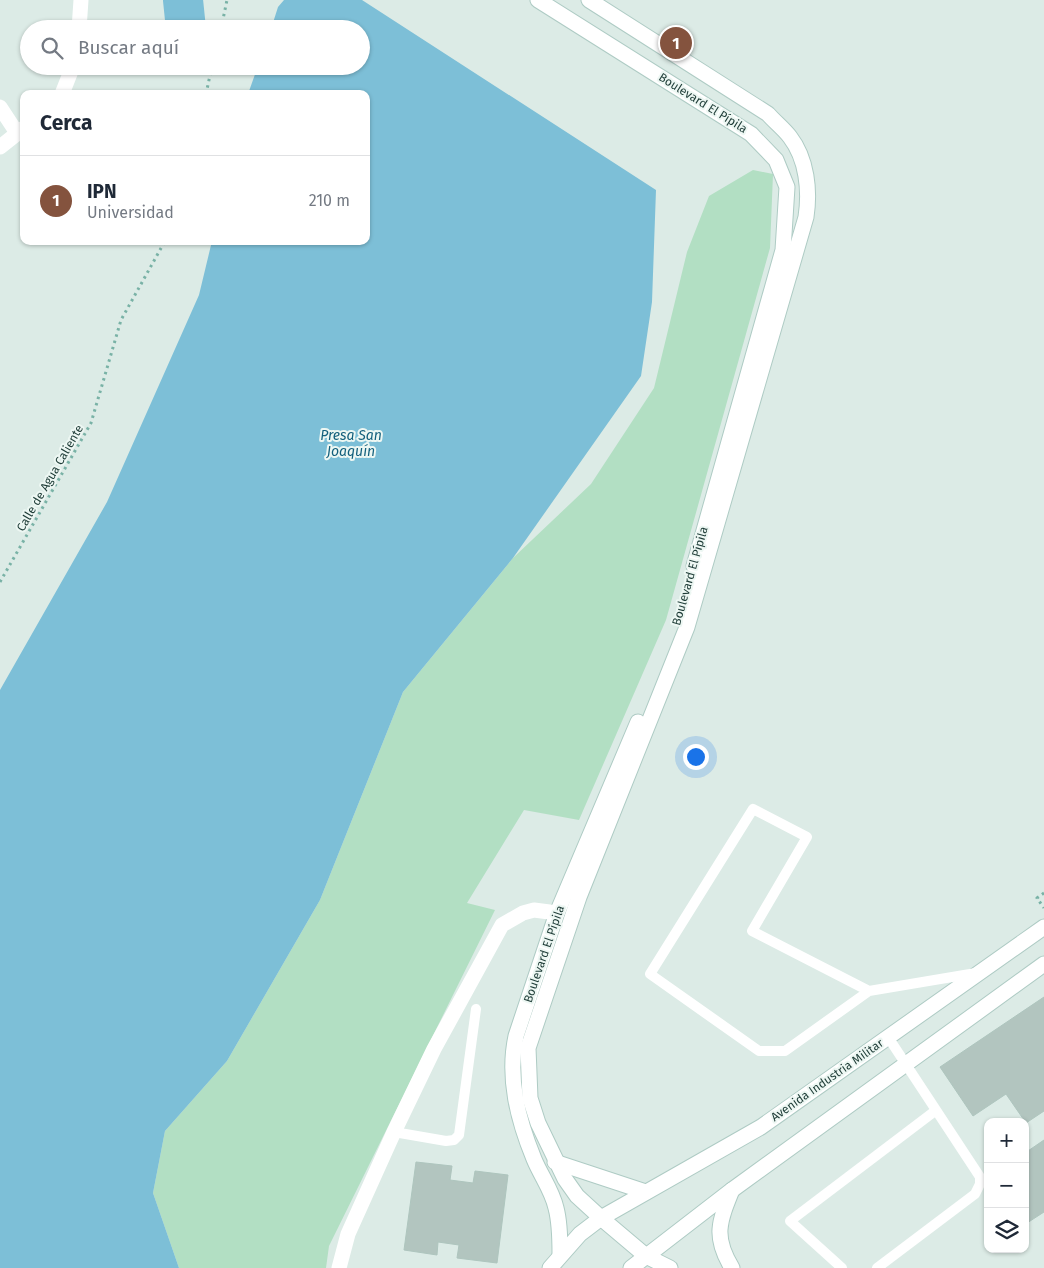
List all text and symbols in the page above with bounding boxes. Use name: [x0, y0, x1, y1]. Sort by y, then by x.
search box: [20, 20, 370, 75]
pin: 1: [660, 24, 692, 62]
icon: search: [38, 34, 66, 62]
text: Buscar aquí: [78, 36, 179, 59]
street label: Boulevard El Pípila: [656, 70, 750, 136]
text: Cerca: [40, 110, 92, 136]
text: IPN: [87, 180, 117, 203]
text: 1: [52, 191, 60, 210]
text: 210 m: [309, 191, 350, 210]
text: Universidad: [87, 203, 174, 222]
street label: Calle de Agua Caliente: [14, 422, 86, 534]
water label: Presa San Joaquín: [320, 427, 382, 460]
street label: Boulevard El Pípila: [669, 525, 711, 627]
your location: [683, 744, 709, 770]
street label: Boulevard El Pípila: [521, 903, 567, 1005]
street label: Avenida Industria Militar: [768, 1036, 886, 1124]
map controls: [984, 1118, 1029, 1253]
button: +: [984, 1118, 1029, 1163]
button: −: [984, 1163, 1029, 1208]
button: layers: [984, 1208, 1029, 1253]

